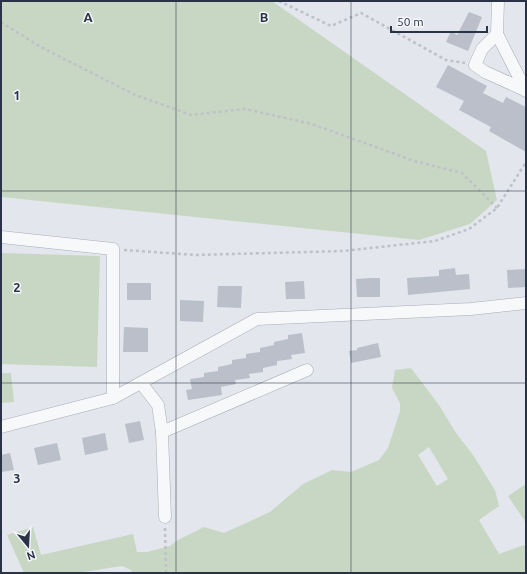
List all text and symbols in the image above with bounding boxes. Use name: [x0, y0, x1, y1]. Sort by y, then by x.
scale bar: [391, 8, 487, 34]
text: A: [83, 10, 93, 24]
text: B: [260, 10, 269, 24]
text: 50 m: [397, 15, 424, 28]
text: 1: [13, 88, 21, 102]
text: 2: [13, 280, 21, 294]
text: 3: [13, 471, 21, 485]
north arrow: [8, 526, 48, 566]
text: N: [25, 549, 37, 562]

